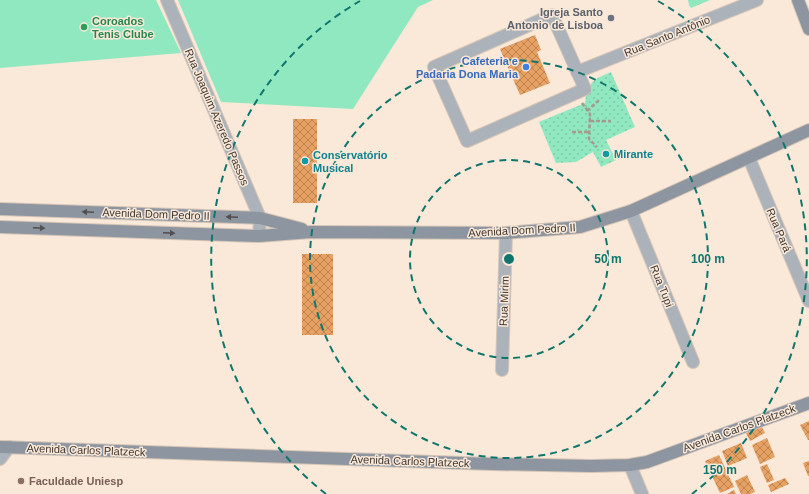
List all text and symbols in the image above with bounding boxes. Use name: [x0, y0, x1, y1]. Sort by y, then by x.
place label: Igreja Santo Antonio de Lisboa: [507, 6, 604, 31]
marker: Igreja Santo Antonio de Lisboa: [606, 13, 616, 23]
street label: Rua Santo Antônio: [622, 13, 712, 59]
place label: Coroados Tenis Clube: [92, 15, 154, 40]
marker: Coroados Tenis Clube: [79, 22, 89, 32]
street label: Rua Joaquim Azeredo Passos: [183, 47, 252, 188]
place label: Cafeteria e Padaria Dona Maria: [416, 55, 519, 80]
marker: Cafeteria e Padaria Dona Maria: [521, 62, 531, 72]
place label: Mirante: [614, 148, 653, 160]
place label: Conservatório Musical: [313, 149, 388, 174]
marker: Mirante: [601, 149, 611, 159]
marker: Conservatório Musical: [300, 156, 310, 166]
street label: Avenida Dom Pedro II: [102, 206, 210, 222]
street label: Rua Pará: [764, 206, 794, 255]
one-way arrow: [81, 209, 94, 215]
one-way arrow: [225, 214, 238, 220]
street label: Avenida Dom Pedro II: [468, 221, 576, 239]
one-way arrow: [33, 225, 46, 231]
one-way arrow: [163, 229, 175, 236]
centre of rings: [502, 252, 516, 266]
text: 50 m: [594, 252, 622, 266]
text: 100 m: [691, 252, 725, 266]
street label: Rua Tupi: [648, 263, 676, 309]
street label: Rua Mirim: [497, 276, 511, 326]
street label: Avenida Carlos Platzeck: [681, 402, 797, 454]
street label: Avenida Carlos Platzeck: [26, 442, 146, 458]
street label: Avenida Carlos Platzeck: [350, 453, 470, 469]
text: 150 m: [703, 463, 737, 477]
place label: Faculdade Uniesp: [29, 475, 123, 487]
marker: Faculdade Uniesp: [16, 476, 26, 486]

